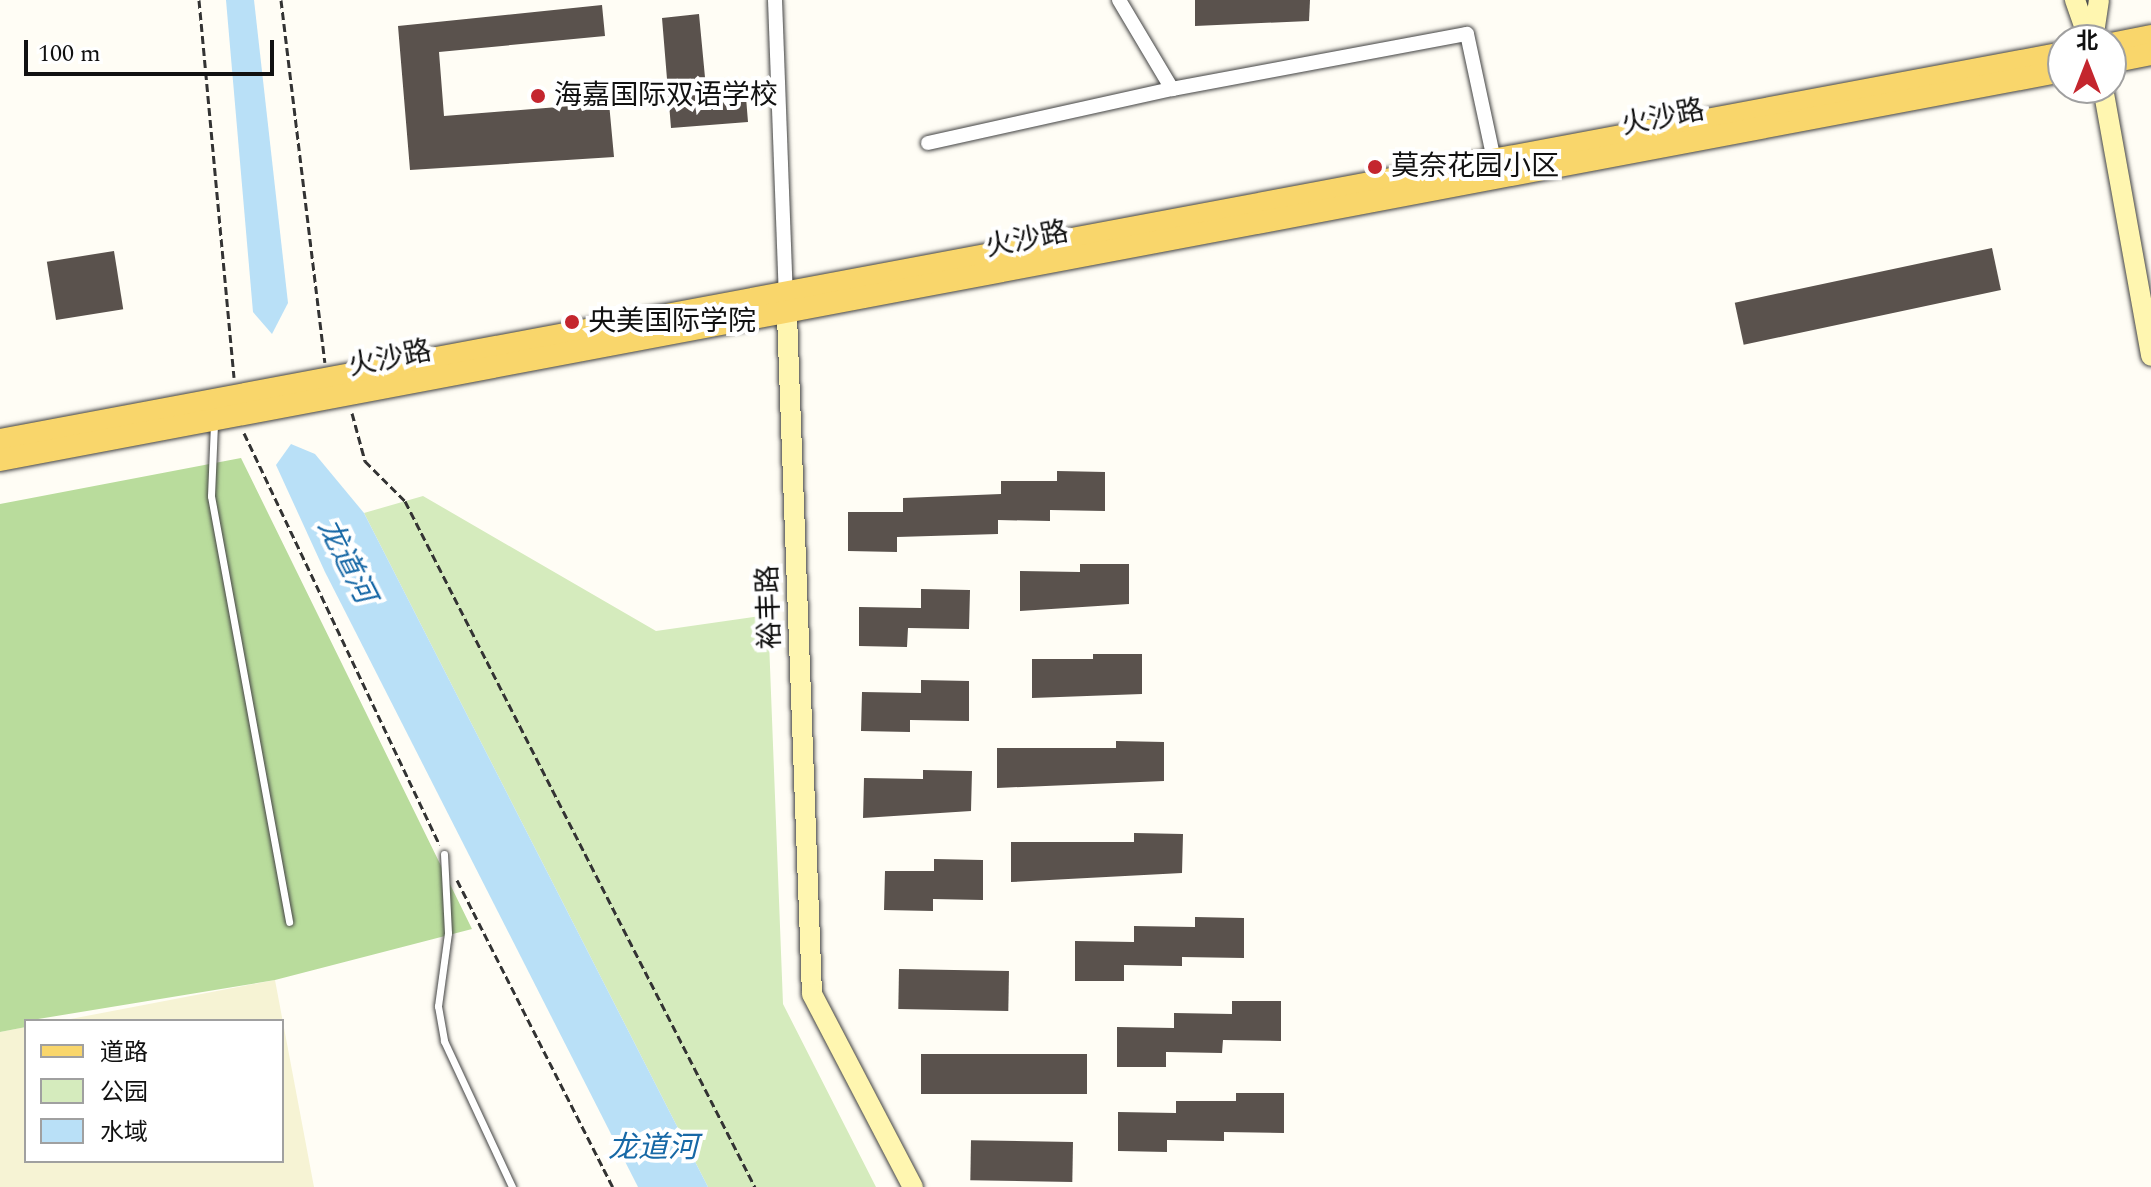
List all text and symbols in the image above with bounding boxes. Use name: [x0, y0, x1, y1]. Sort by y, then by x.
scale bar: [28, 24, 278, 74]
north arrow: [2047, 24, 2127, 104]
text: 北: [2076, 25, 2098, 58]
text: 100 m: [38, 36, 101, 72]
place label: 海嘉国际双语学校: [554, 79, 778, 113]
marker: 海嘉国际双语学校: [529, 87, 547, 105]
street label: 火沙路: [1619, 93, 1707, 143]
place label: 莫奈花园小区: [1391, 150, 1559, 184]
marker: 莫奈花园小区: [1366, 158, 1384, 176]
street label: 火沙路: [983, 215, 1071, 265]
place label: 央美国际学院: [588, 305, 756, 339]
marker: 央美国际学院: [563, 313, 581, 331]
street label: 火沙路: [346, 334, 434, 384]
water label: 龙道河: [310, 513, 382, 609]
street label: 裕丰路: [752, 564, 788, 650]
legend: [24, 1019, 284, 1163]
text: 道路: [100, 1035, 148, 1071]
text: 公园: [100, 1075, 148, 1111]
text: 水域: [100, 1115, 148, 1151]
water label: 龙道河: [608, 1130, 698, 1166]

